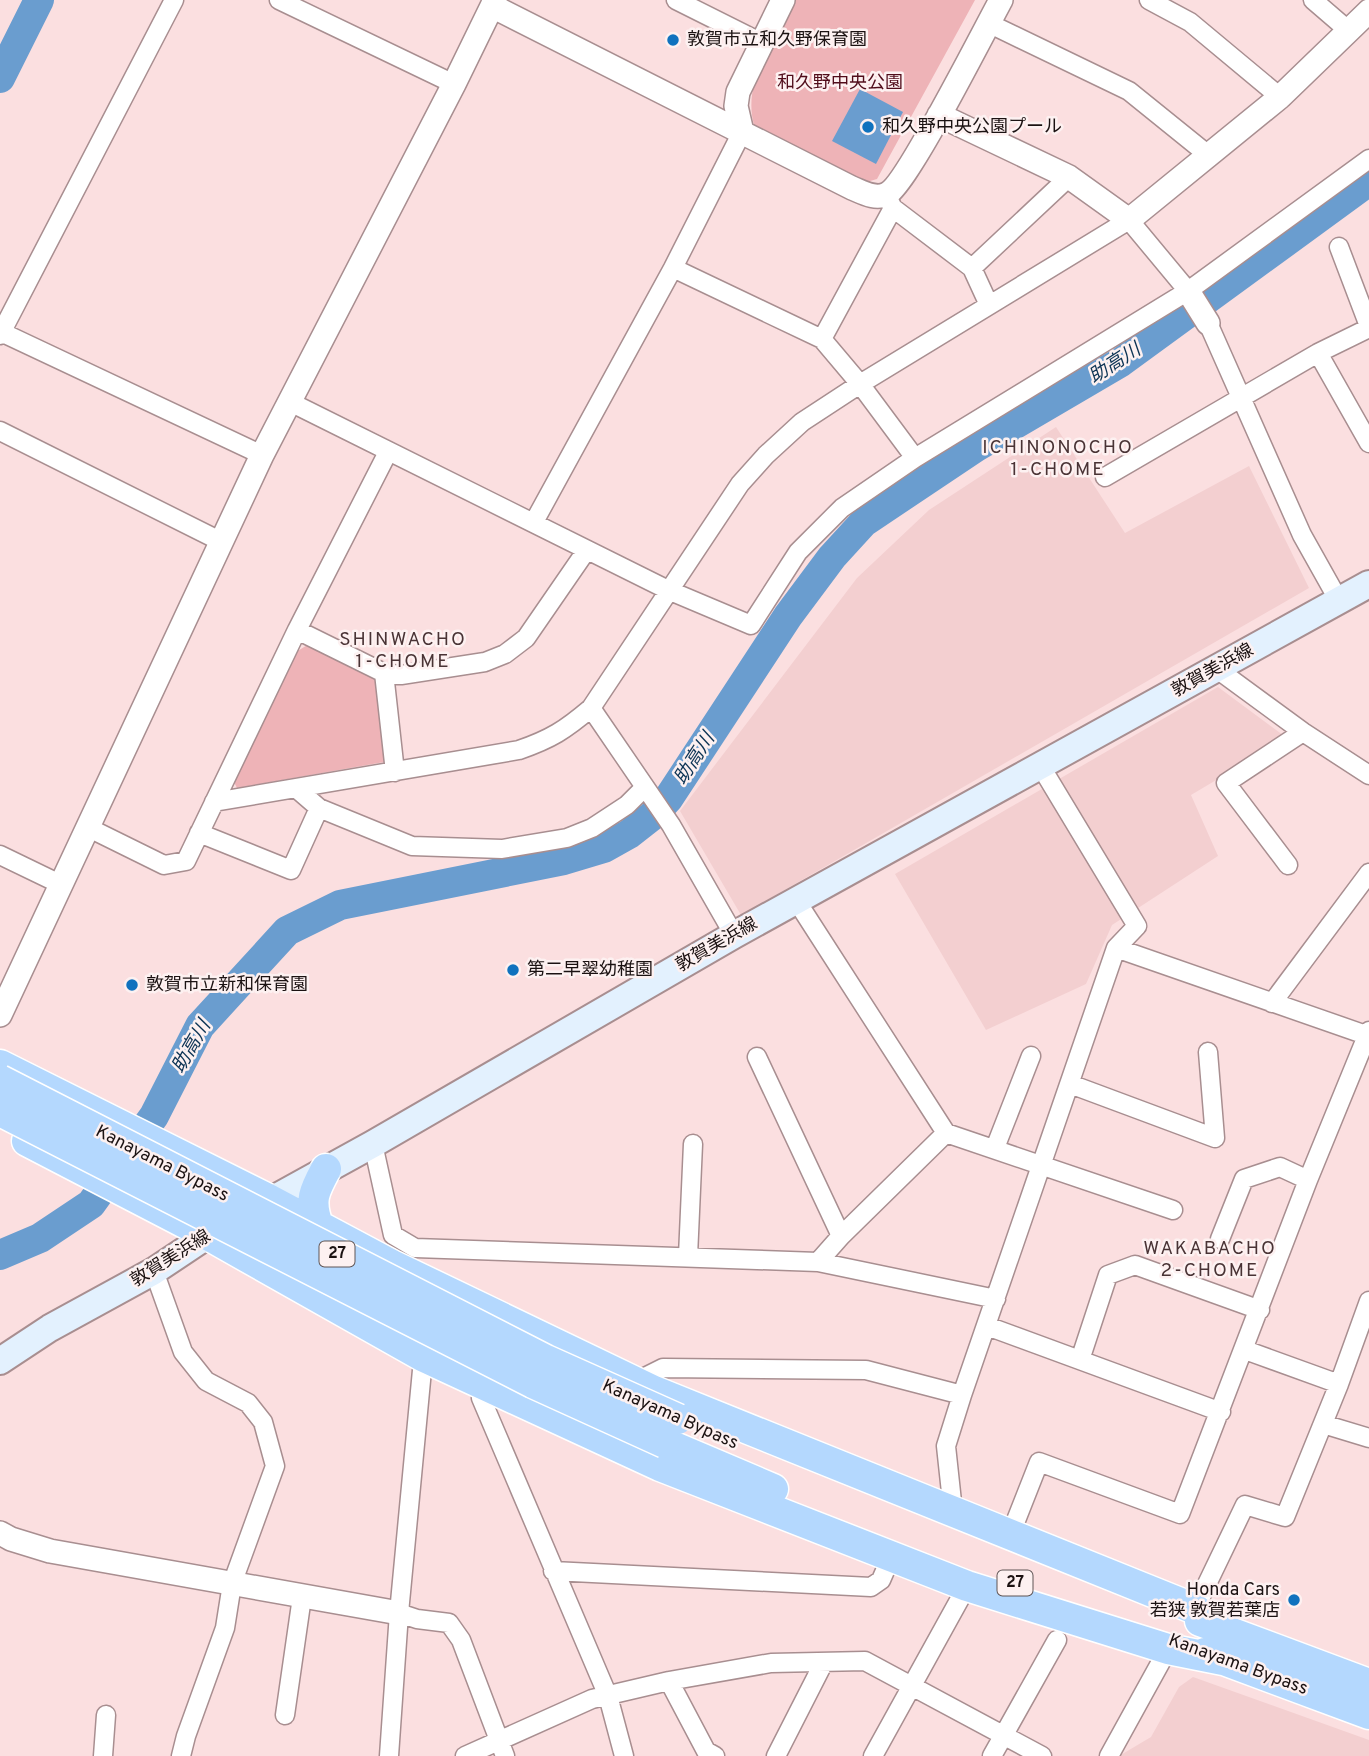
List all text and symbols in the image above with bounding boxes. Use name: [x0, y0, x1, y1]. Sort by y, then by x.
place label: 敦賀市立和久野保育園: [687, 29, 867, 52]
marker: 敦賀市立和久野保育園: [665, 32, 681, 48]
park label: 和久野中央公園: [777, 72, 903, 95]
place label: 和久野中央公園プール: [882, 116, 1062, 139]
marker: 和久野中央公園プール: [860, 119, 876, 135]
water label: 助高川: [1085, 337, 1147, 390]
district label: ICHINONOCHO 1-CHOME: [982, 436, 1134, 482]
district label: SHINWACHO 1-CHOME: [339, 628, 467, 674]
street label: 敦賀美浜線: [1168, 639, 1258, 703]
water label: 助高川: [669, 727, 722, 789]
street label: 敦賀美浜線: [672, 913, 762, 977]
place label: 第二早翠幼稚園: [527, 959, 653, 982]
marker: 第二早翠幼稚園: [505, 962, 521, 978]
place label: 敦賀市立新和保育園: [146, 974, 308, 997]
marker: 敦賀市立新和保育園: [124, 977, 140, 993]
water label: 助高川: [167, 1015, 218, 1078]
street label: Kanayama Bypass: [91, 1120, 233, 1208]
street label: 敦賀美浜線: [127, 1225, 215, 1293]
district label: WAKABACHO 2-CHOME: [1143, 1237, 1277, 1283]
road number: 27: [320, 1242, 354, 1266]
street label: Kanayama Bypass: [598, 1375, 742, 1455]
road number: 27: [998, 1570, 1032, 1596]
place label: Honda Cars 若狭 敦賀若葉店: [1150, 1579, 1280, 1623]
marker: Honda Cars 若狭 敦賀若葉店: [1286, 1592, 1302, 1608]
street label: Kanayama Bypass: [1165, 1629, 1311, 1701]

